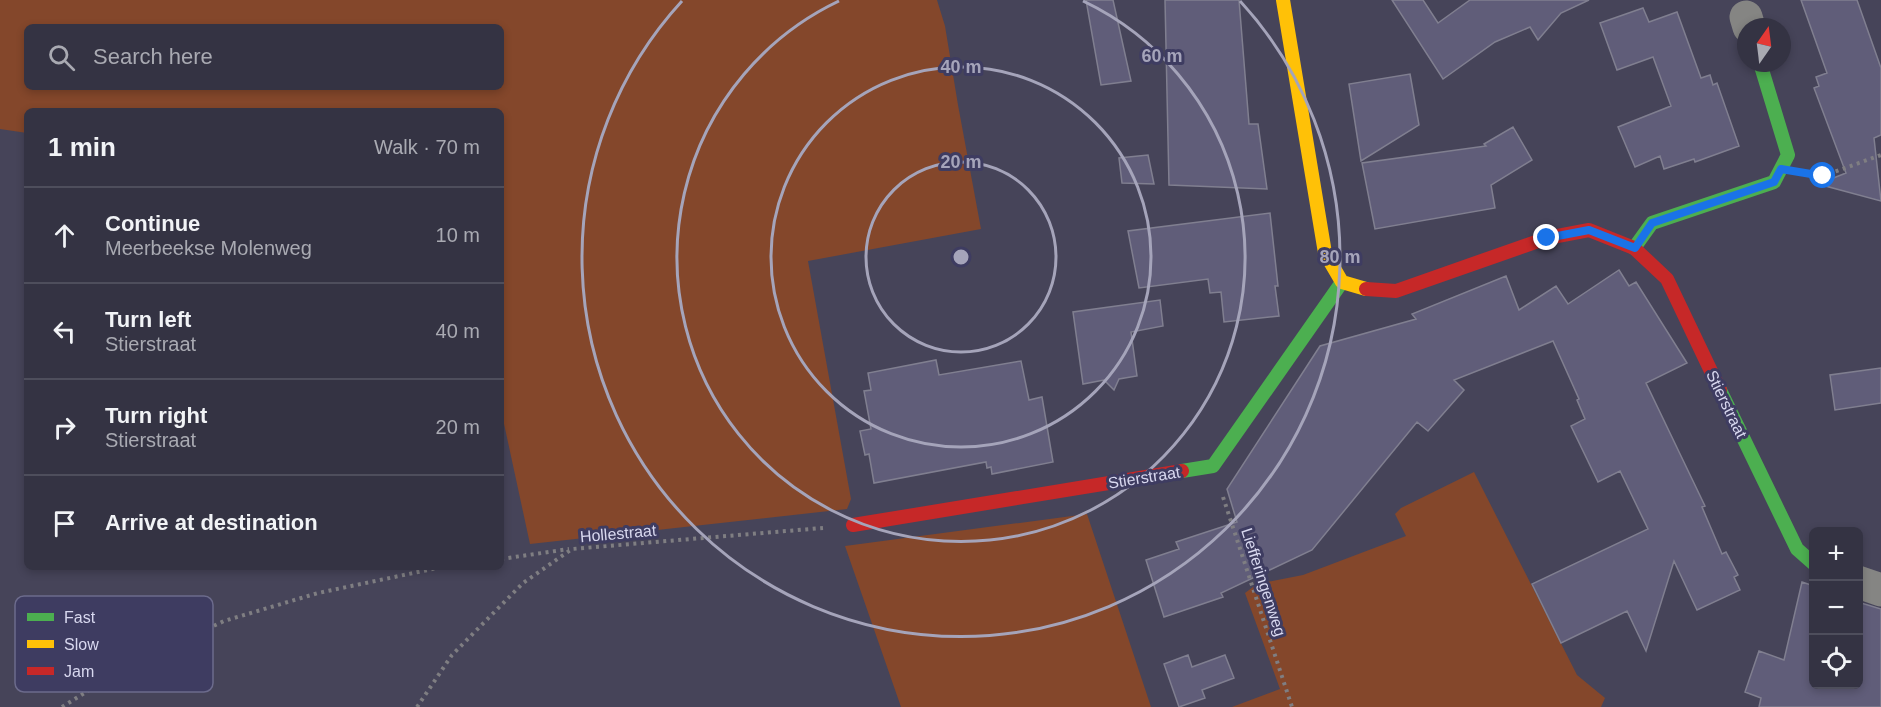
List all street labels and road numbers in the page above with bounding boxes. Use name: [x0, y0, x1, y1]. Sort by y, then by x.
street label: Stierstraat: [1703, 368, 1750, 441]
street label: Stierstraat: [1107, 463, 1182, 492]
street label: Hollestraat: [579, 522, 657, 545]
street label: Liefferingenweg: [1238, 526, 1289, 638]

